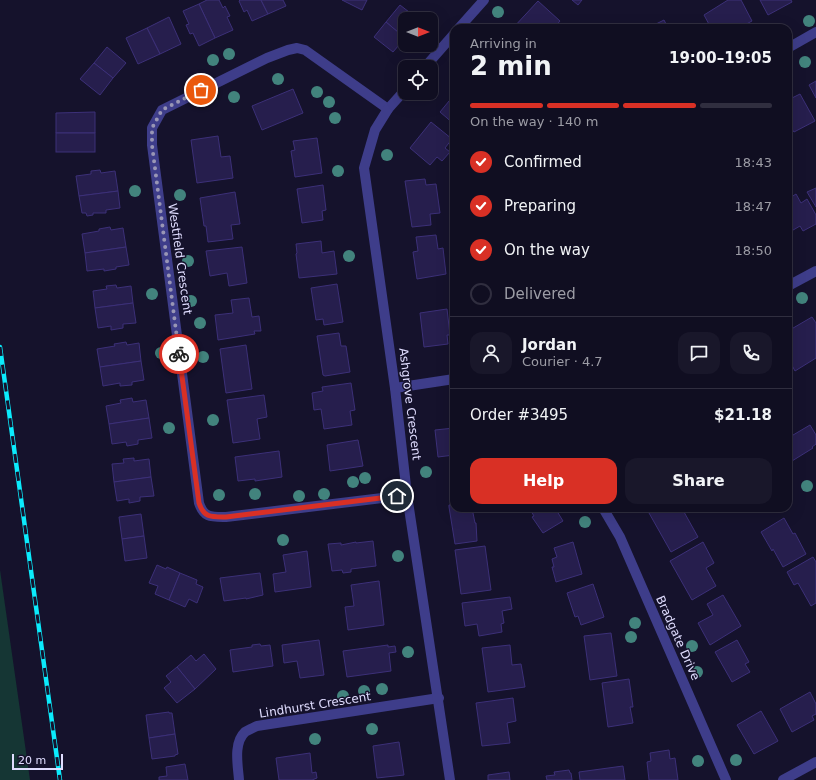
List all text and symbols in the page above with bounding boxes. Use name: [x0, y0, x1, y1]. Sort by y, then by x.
north arrow: [398, 12, 438, 52]
map controls: [398, 12, 438, 100]
text: Arriving in: [470, 36, 537, 51]
text: 19:00–19:05: [669, 49, 772, 67]
text: 2 min: [470, 51, 552, 81]
button: locate: [398, 60, 438, 100]
pin: [184, 73, 218, 107]
icon: bag: [190, 79, 212, 101]
text: On the way · 140 m: [470, 114, 598, 129]
icon: check: [470, 151, 492, 173]
text: Confirmed: [504, 153, 582, 171]
text: 18:43: [735, 155, 772, 170]
icon: check: [470, 195, 492, 217]
text: Preparing: [504, 197, 576, 215]
text: 18:47: [735, 199, 772, 214]
street label: Westfield Crescent: [165, 202, 195, 316]
icon: check: [470, 239, 492, 261]
text: On the way: [504, 241, 590, 259]
text: 18:50: [735, 243, 772, 258]
text: Delivered: [504, 285, 576, 303]
button: person: [470, 332, 512, 374]
button: chat: [678, 332, 720, 374]
button: phone: [730, 332, 772, 374]
courier: [159, 334, 199, 374]
text: Jordan: [522, 336, 577, 354]
icon: bike: [168, 343, 190, 365]
street label: Ashgrove Crescent: [396, 347, 424, 461]
text: Courier · 4.7: [522, 354, 603, 369]
text: Order #3495: [470, 406, 568, 424]
text: $21.18: [714, 406, 772, 424]
button: Help: [470, 458, 617, 504]
button: Share: [625, 458, 772, 504]
pin: [380, 479, 414, 513]
icon: home: [386, 485, 408, 507]
street label: Bradgate Drive: [653, 594, 703, 682]
street label: Lindhurst Crescent: [258, 689, 372, 721]
scale bar: [12, 752, 63, 771]
text: 20 m: [18, 754, 46, 767]

